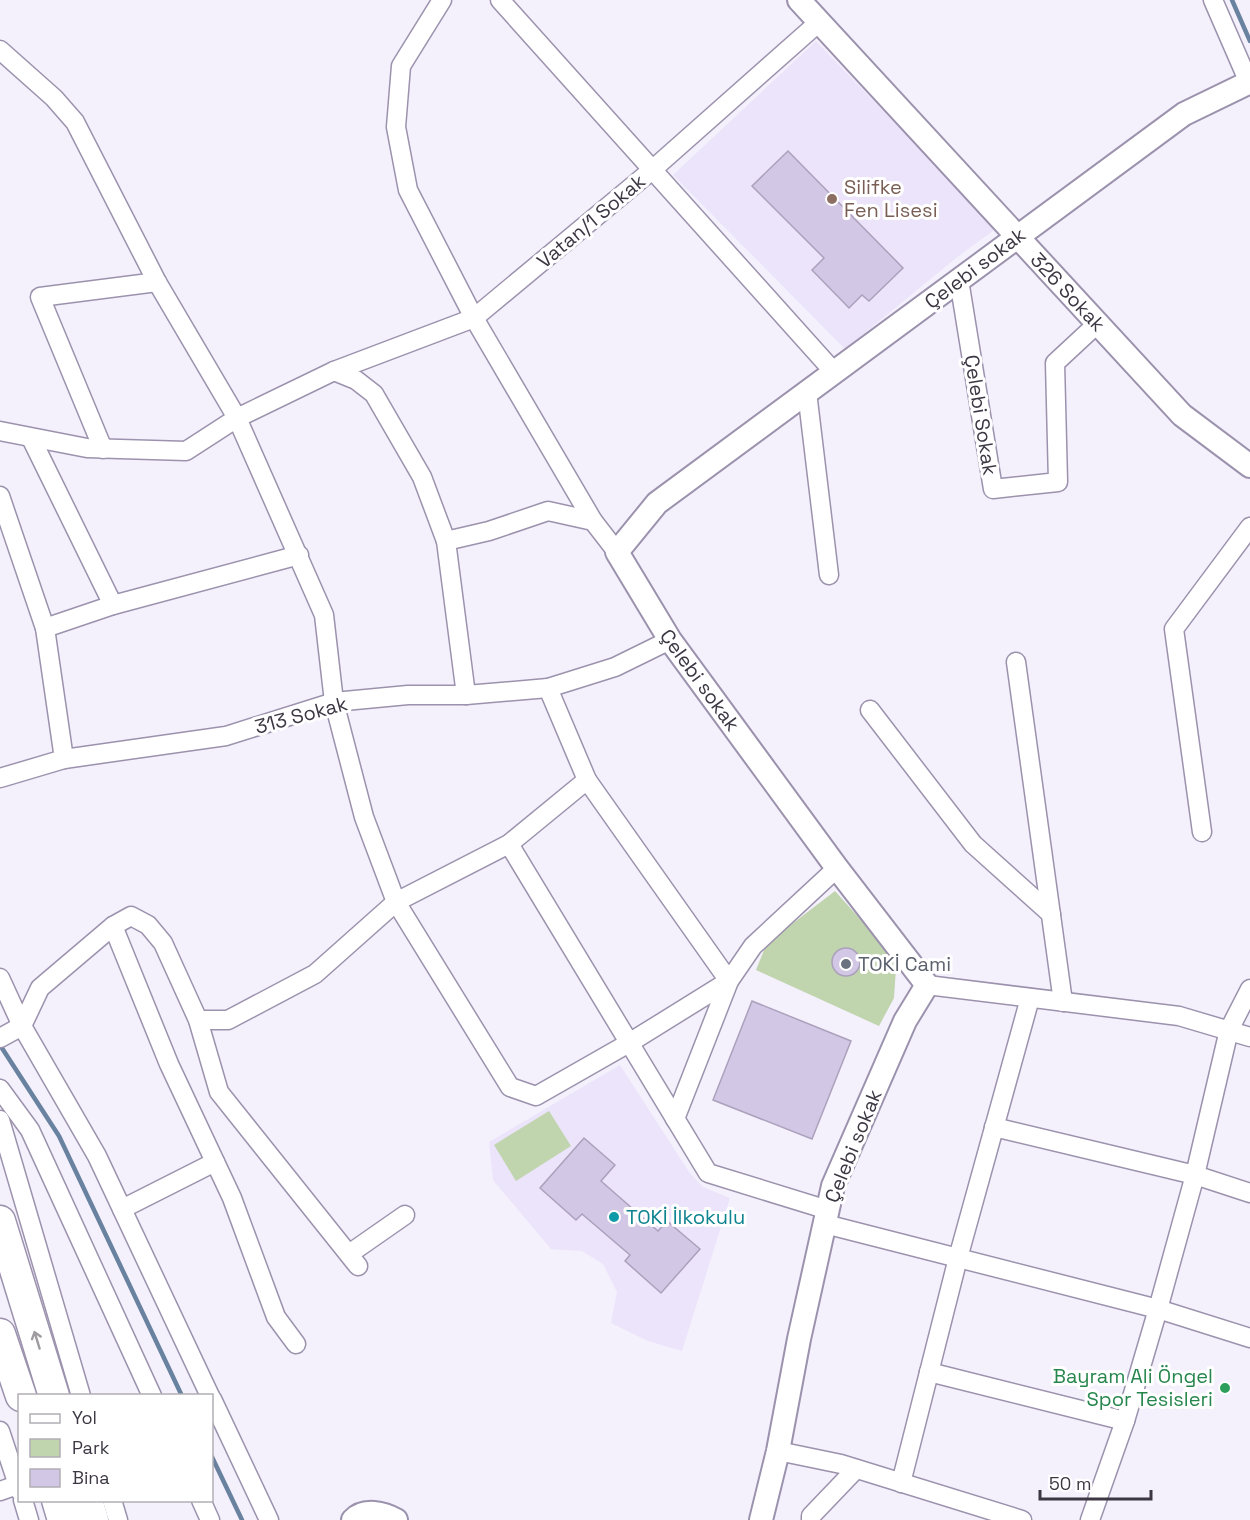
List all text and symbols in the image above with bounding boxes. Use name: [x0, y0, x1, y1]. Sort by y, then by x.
street label: Vatan/1 Sokak: [531, 168, 651, 274]
place label: Silifke Fen Lisesi: [844, 174, 938, 223]
marker: Silifke Fen Lisesi: [825, 192, 839, 206]
street label: Çelebi sokak: [919, 221, 1031, 315]
street label: 326 Sokak: [1025, 247, 1111, 337]
street label: Çelebi Sokak: [959, 353, 1003, 477]
street label: Çelebi sokak: [654, 624, 746, 736]
street label: 313 Sokak: [252, 690, 350, 740]
place label: TOKİ Cami: [858, 951, 951, 977]
marker: TOKİ Cami: [839, 957, 853, 971]
street label: Çelebi sokak: [818, 1085, 888, 1207]
place label: TOKİ İlkokulu: [626, 1204, 745, 1230]
marker: TOKİ İlkokulu: [607, 1210, 621, 1224]
one-way arrow: [30, 1331, 41, 1350]
place label: Bayram Ali Öngel Spor Tesisleri: [1053, 1363, 1213, 1412]
marker: Bayram Ali Öngel Spor Tesisleri: [1218, 1381, 1232, 1395]
legend: [18, 1394, 213, 1502]
text: Yol: [72, 1406, 97, 1429]
text: Park: [72, 1436, 110, 1459]
scale bar: [1040, 1463, 1151, 1501]
text: Bina: [72, 1466, 110, 1489]
text: 50 m: [1049, 1472, 1091, 1495]

